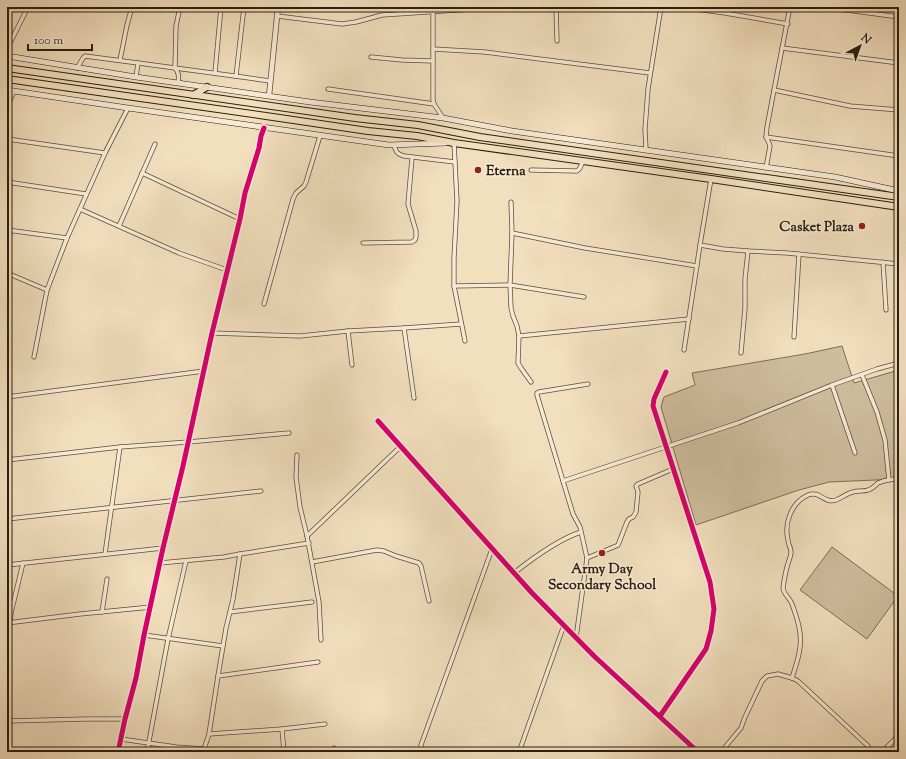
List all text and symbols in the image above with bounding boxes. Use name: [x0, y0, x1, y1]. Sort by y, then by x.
scale bar: [28, 26, 92, 52]
north arrow: [840, 26, 880, 66]
text: N: [857, 30, 875, 48]
text: 100 m: [34, 32, 63, 50]
place label: Eterna: [486, 162, 526, 182]
marker: Eterna: [473, 165, 483, 175]
place label: Casket Plaza: [779, 218, 855, 238]
marker: Casket Plaza: [857, 221, 867, 231]
marker: Army Day Secondary School: [597, 548, 607, 558]
place label: Army Day Secondary School: [548, 560, 656, 596]

